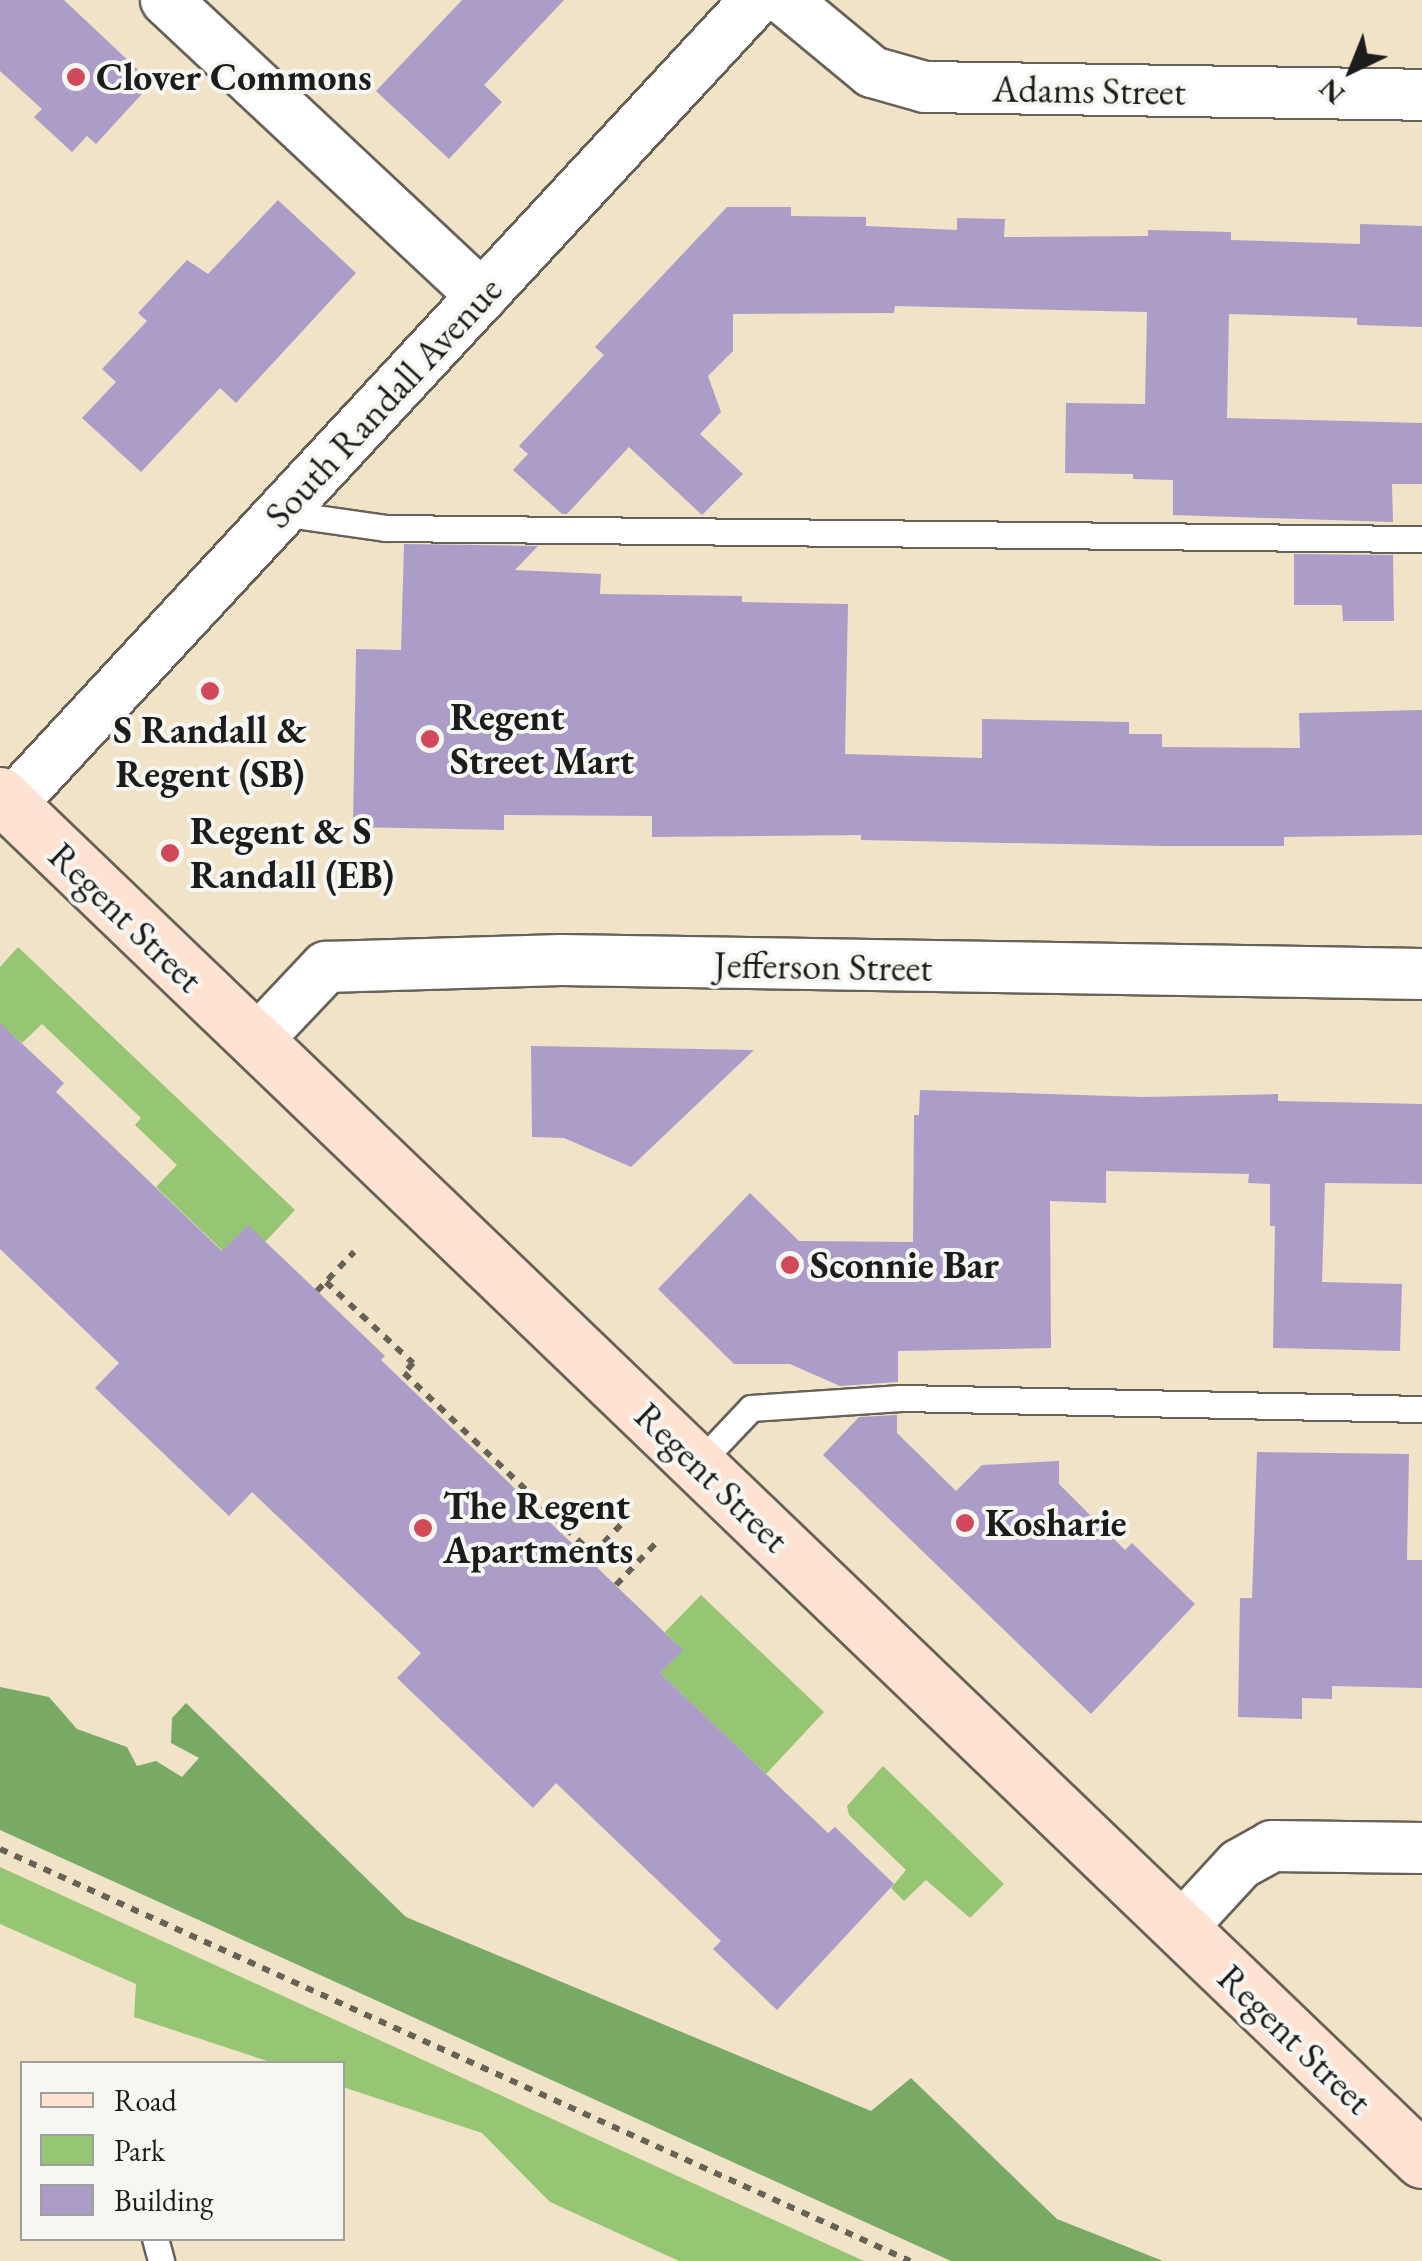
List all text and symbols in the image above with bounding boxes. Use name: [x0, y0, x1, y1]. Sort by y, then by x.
north arrow: [1302, 20, 1402, 120]
place label: Clover Commons: [96, 54, 372, 100]
marker: Clover Commons: [65, 66, 87, 88]
street label: Adams Street: [992, 66, 1186, 114]
text: N: [1311, 71, 1352, 113]
street label: South Randall Avenue: [255, 267, 511, 537]
marker: S Randall & Regent (SB): [199, 680, 221, 702]
place label: Regent Street Mart: [450, 694, 634, 784]
place label: S Randall & Regent (SB): [113, 707, 307, 796]
marker: Regent Street Mart: [419, 728, 441, 750]
place label: Regent & S Randall (EB): [190, 808, 394, 898]
street label: Regent Street: [40, 832, 212, 1002]
marker: Regent & S Randall (EB): [159, 842, 181, 864]
street label: Jefferson Street: [713, 941, 933, 991]
place label: Sconnie Bar: [810, 1242, 999, 1288]
marker: Sconnie Bar: [779, 1254, 801, 1276]
street label: Regent Street: [626, 1392, 798, 1562]
place label: The Regent Apartments: [443, 1483, 633, 1572]
place label: Kosharie: [985, 1500, 1127, 1546]
marker: Kosharie: [954, 1512, 976, 1534]
marker: The Regent Apartments: [412, 1517, 434, 1539]
street label: Regent Street: [1209, 1954, 1381, 2124]
legend: [20, 2061, 345, 2241]
text: Road: [114, 2081, 177, 2120]
text: Park: [114, 2131, 165, 2170]
text: Building: [114, 2181, 213, 2220]

